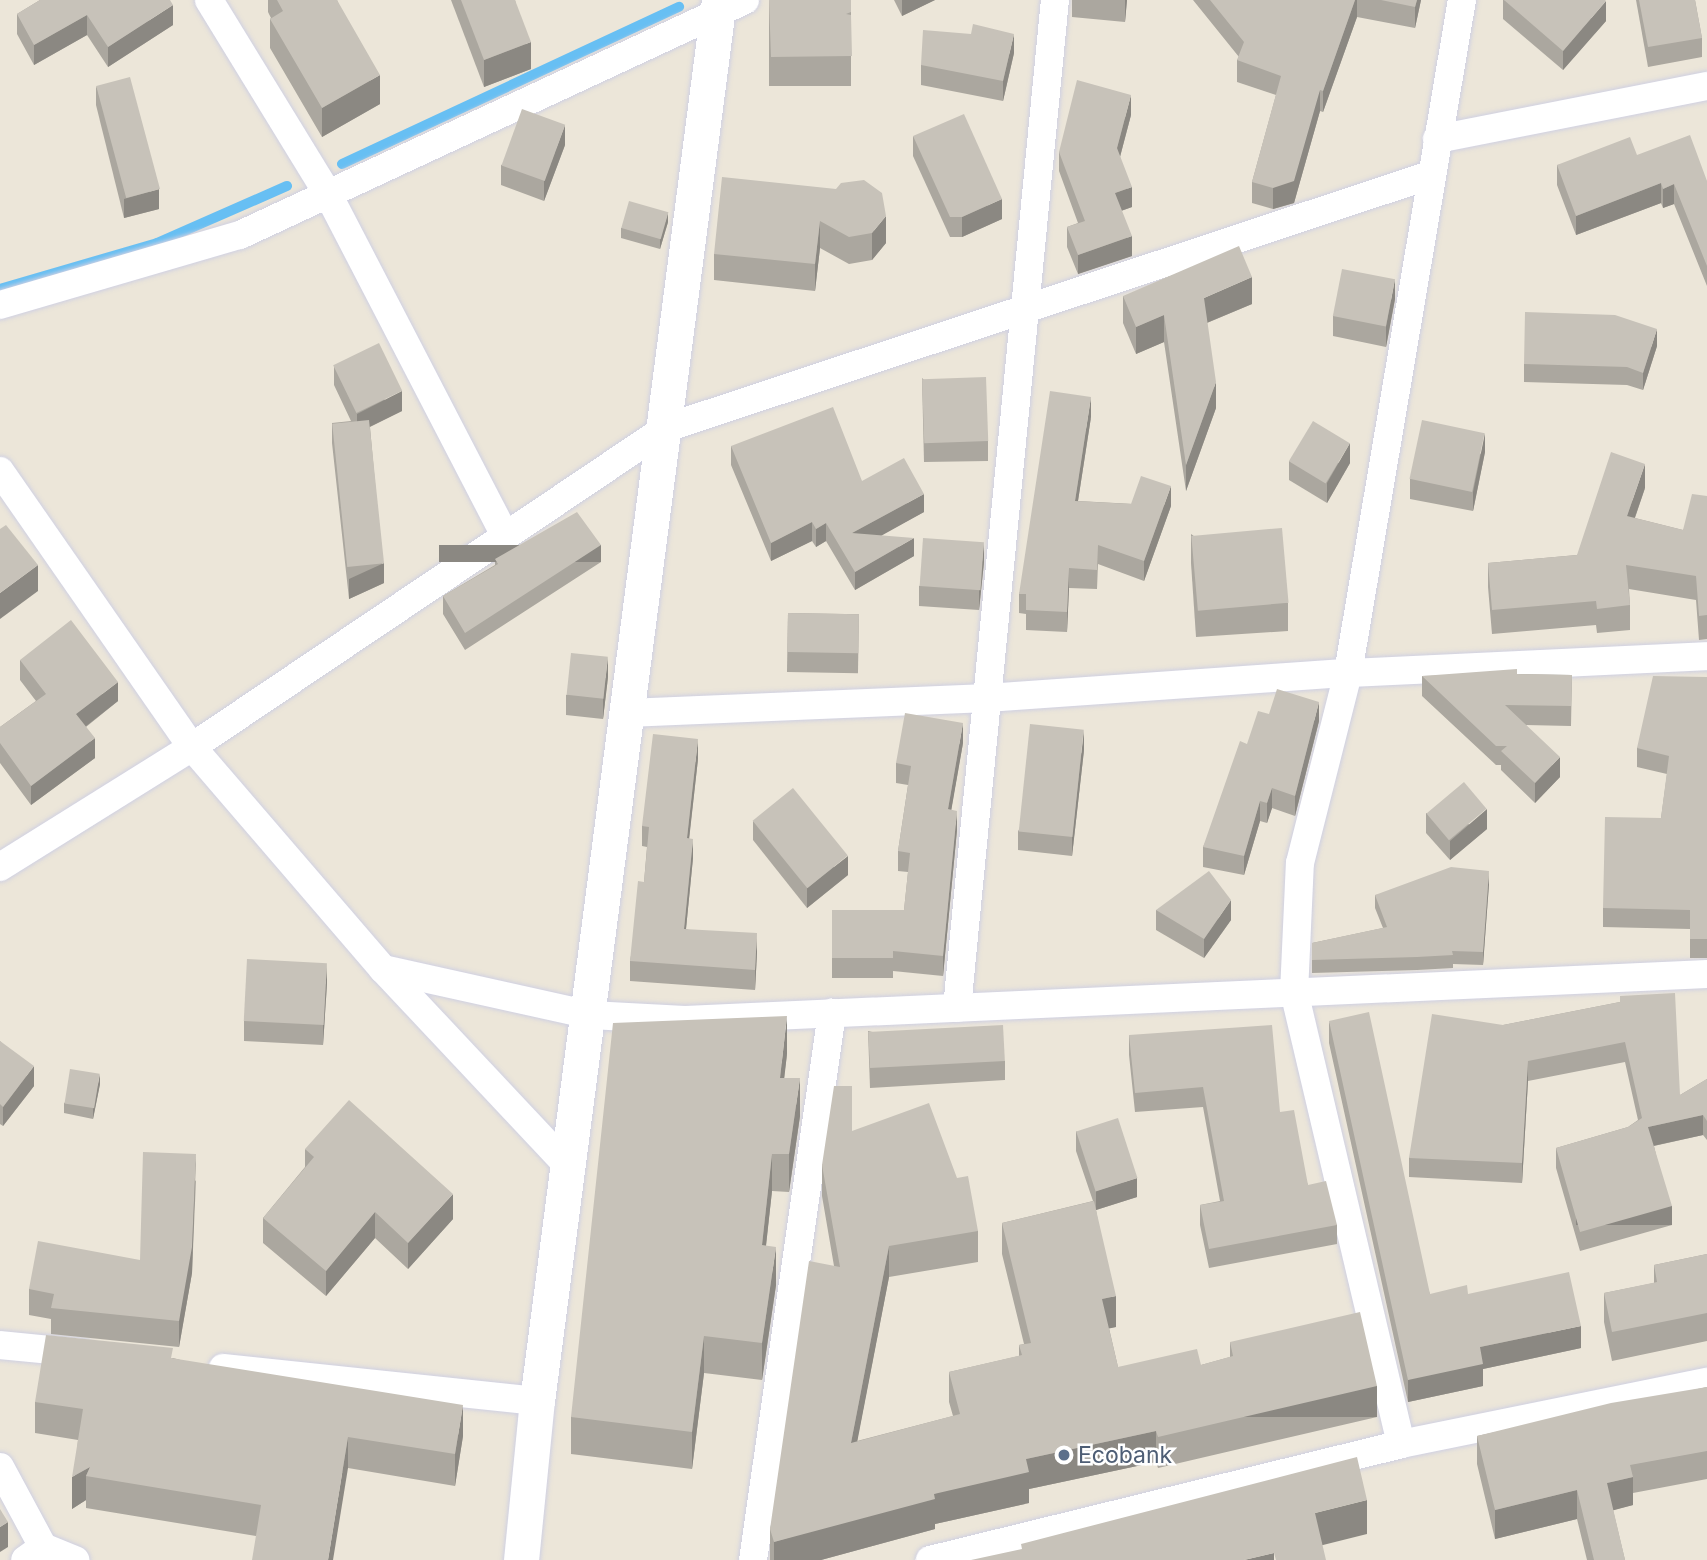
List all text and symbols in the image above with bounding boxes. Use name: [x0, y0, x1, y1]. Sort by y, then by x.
place label: Ecobank: [1078, 1441, 1172, 1469]
marker: Ecobank: [1056, 1447, 1072, 1463]

